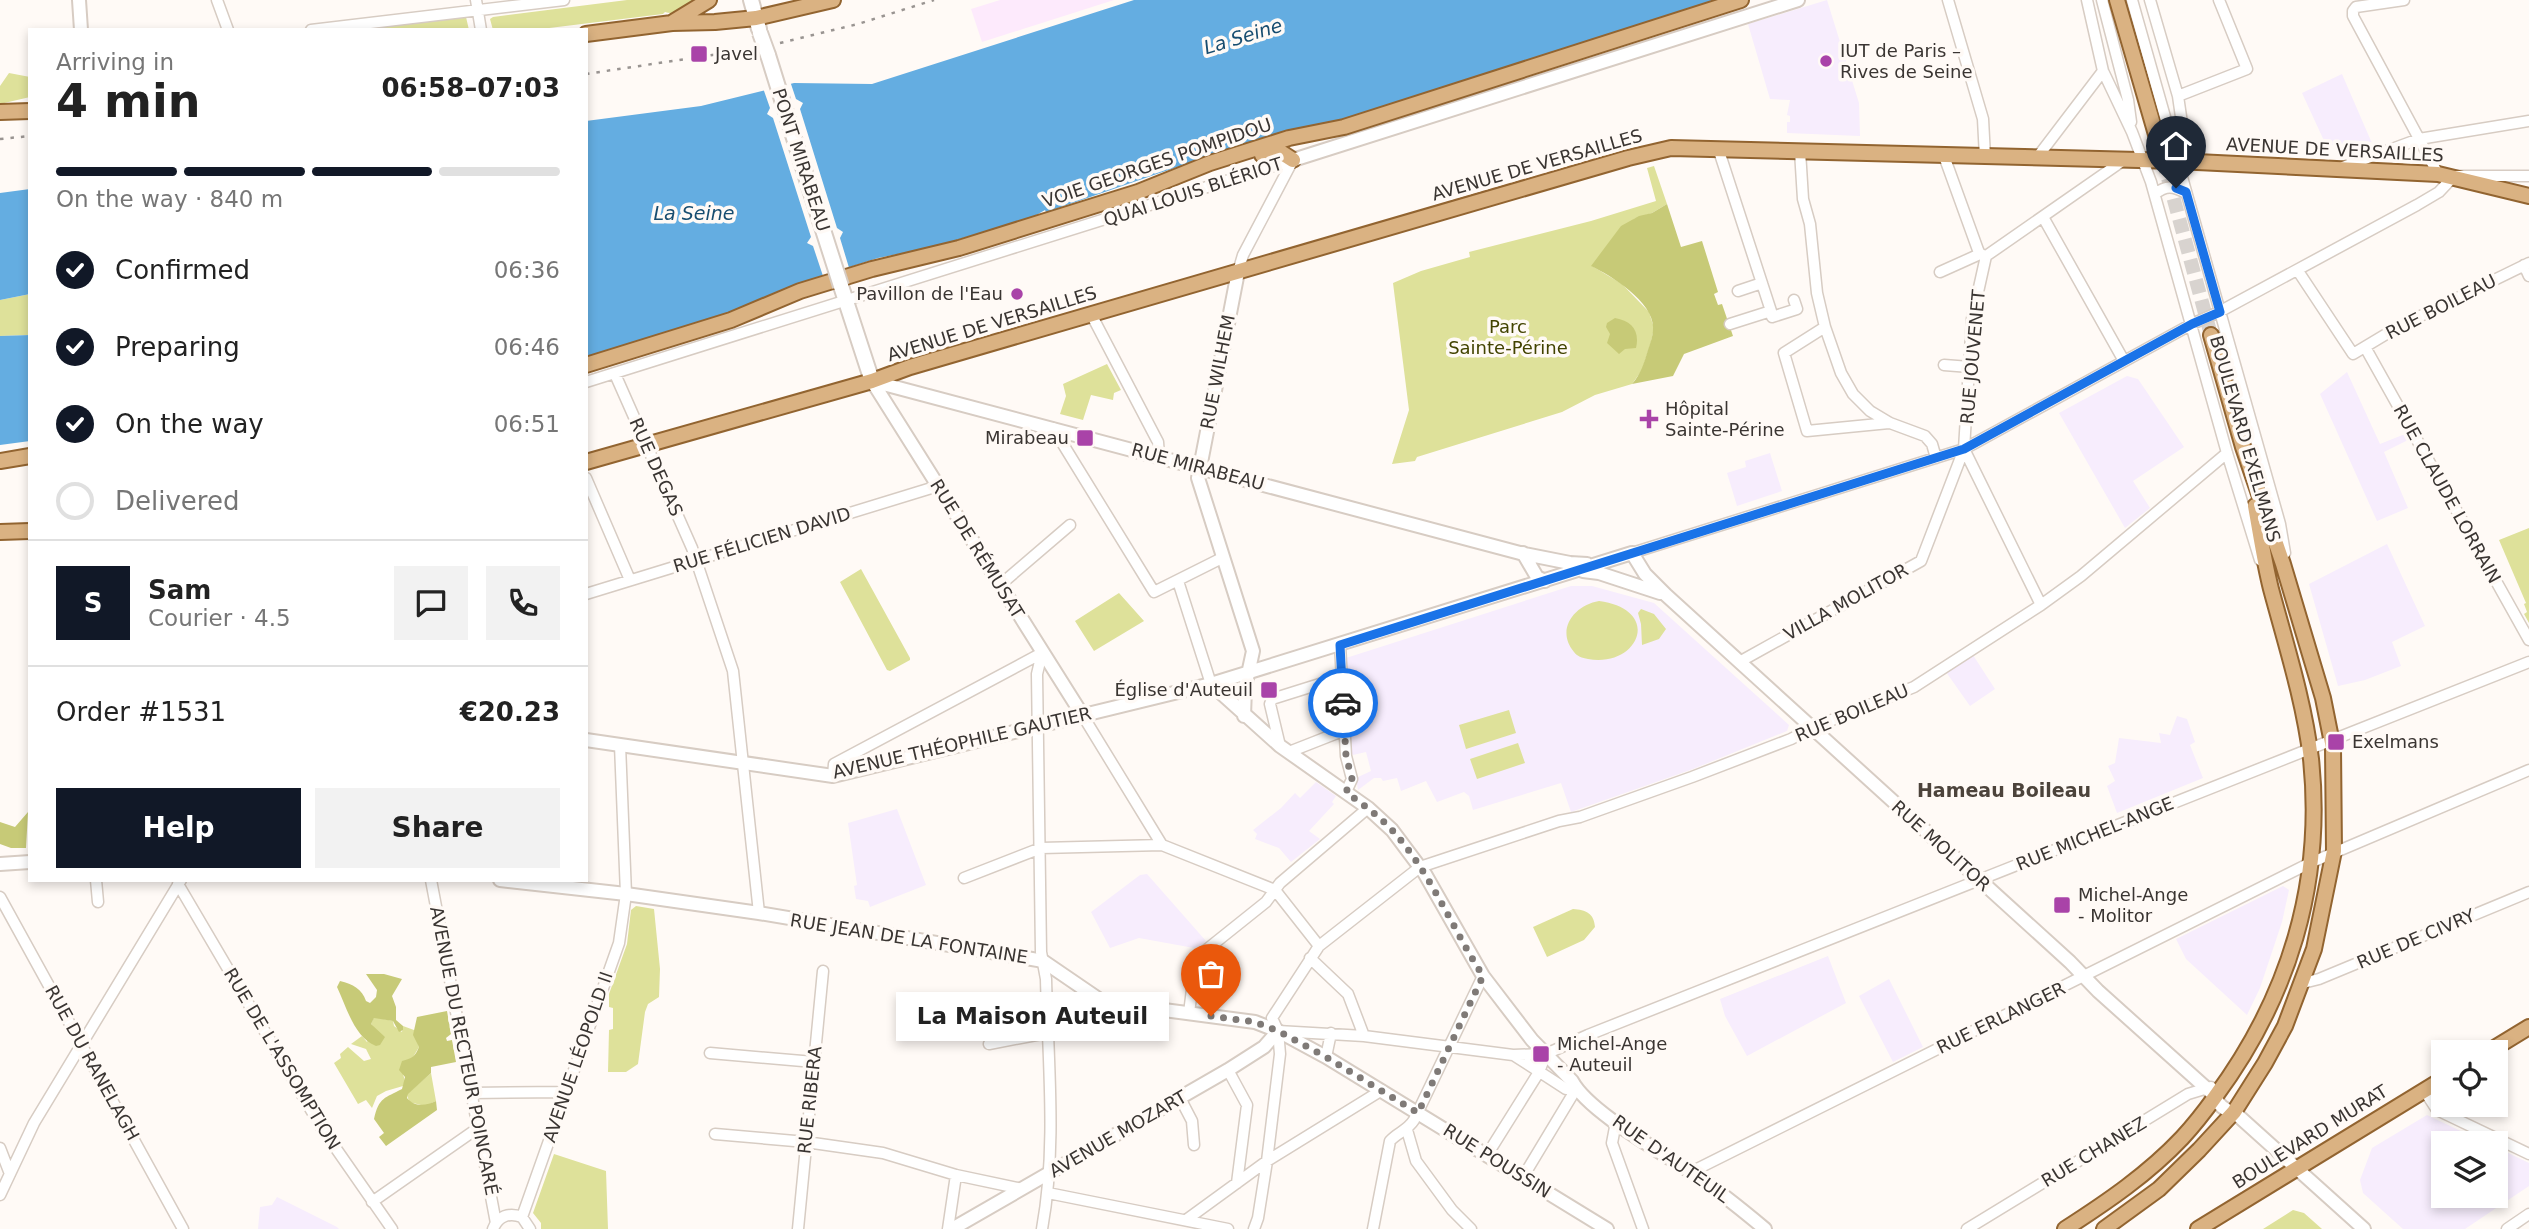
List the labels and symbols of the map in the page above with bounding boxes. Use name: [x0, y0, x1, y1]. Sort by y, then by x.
water label: La Seine: [1201, 14, 1285, 58]
place label: IUT de Paris – Rives de Seine: [1840, 40, 1973, 82]
place label: Javel: [714, 43, 758, 64]
marker: Javel: [689, 44, 709, 64]
marker: IUT de Paris – Rives de Seine: [1818, 53, 1834, 69]
street label: PONT MIRABEAU: [768, 86, 835, 234]
street label: VOIE GEORGES POMPIDOU: [1040, 113, 1274, 212]
pin: [2146, 116, 2206, 188]
street label: AVENUE DE VERSAILLES: [1429, 124, 1645, 205]
street label: AVENUE DE VERSAILLES: [2226, 133, 2444, 166]
street label: QUAI LOUIS BLÉRIOT: [1101, 152, 1286, 230]
water label: La Seine: [653, 202, 735, 224]
street label: RUE BOILEAU: [2382, 270, 2500, 343]
street label: AVENUE DE VERSAILLES: [885, 282, 1099, 365]
place label: Pavillon de l'Eau: [856, 283, 1003, 304]
marker: Pavillon de l'Eau: [1009, 286, 1025, 302]
street label: RUE JOUVENET: [1956, 288, 1989, 425]
street label: RUE WILHEM: [1196, 313, 1239, 431]
park label: Parc Sainte-Périne: [1448, 316, 1568, 358]
street label: BOULEVARD EXELMANS: [2206, 333, 2285, 545]
place label: Hôpital Sainte-Périne: [1665, 398, 1785, 440]
street label: RUE CLAUDE LORRAIN: [2389, 401, 2505, 587]
marker: Hôpital Sainte-Périne: [1639, 409, 1659, 429]
street label: RUE DEGAS: [625, 414, 688, 519]
place label: Mirabeau: [985, 427, 1069, 448]
marker: Mirabeau: [1075, 428, 1095, 448]
street label: RUE MIRABEAU: [1129, 439, 1267, 494]
street label: RUE DE RÉMUSAT: [926, 475, 1029, 623]
street label: RUE FÉLICIEN DAVID: [671, 503, 853, 577]
street label: VILLA MOLITOR: [1780, 559, 1912, 644]
courier: [1308, 668, 1378, 738]
place label: Église d'Auteuil: [1114, 679, 1253, 700]
street label: RUE BOILEAU: [1792, 679, 1912, 746]
marker: Église d'Auteuil: [1259, 680, 1279, 700]
street label: AVENUE THÉOPHILE GAUTIER: [830, 702, 1093, 783]
place label: Exelmans: [2352, 731, 2439, 752]
marker: Exelmans: [2326, 732, 2346, 752]
district label: Hameau Boileau: [1917, 779, 2091, 801]
street label: RUE MICHEL-ANGE: [2013, 792, 2177, 875]
street label: RUE MOLITOR: [1888, 796, 1995, 895]
place label: Michel-Ange - Molitor: [2078, 884, 2188, 926]
marker: Michel-Ange - Molitor: [2052, 895, 2072, 915]
street label: RUE DE CIVRY: [2354, 904, 2479, 973]
street label: AVENUE DU RECTEUR POINCARÉ: [426, 905, 503, 1197]
street label: RUE JEAN DE LA FONTAINE: [789, 909, 1029, 968]
pin: [1181, 944, 1241, 1016]
street label: RUE DE L'ASSOMPTION: [220, 964, 345, 1153]
street label: AVENUE LÉOPOLD II: [538, 969, 617, 1145]
street label: RUE ERLANGER: [1933, 977, 2069, 1058]
street label: RUE DU RANELAGH: [41, 981, 144, 1144]
callout: La Maison Auteuil: [896, 992, 1169, 1040]
place label: Michel-Ange - Auteuil: [1557, 1033, 1667, 1075]
street label: RUE RIBERA: [793, 1044, 826, 1155]
marker: Michel-Ange - Auteuil: [1531, 1044, 1551, 1064]
street label: BOULEVARD MURAT: [2228, 1080, 2392, 1193]
street label: AVENUE MOZART: [1045, 1085, 1191, 1181]
street label: RUE D'AUTEUIL: [1609, 1110, 1734, 1207]
street label: RUE CHANEZ: [2038, 1112, 2150, 1191]
street label: RUE POUSSIN: [1440, 1119, 1555, 1202]

